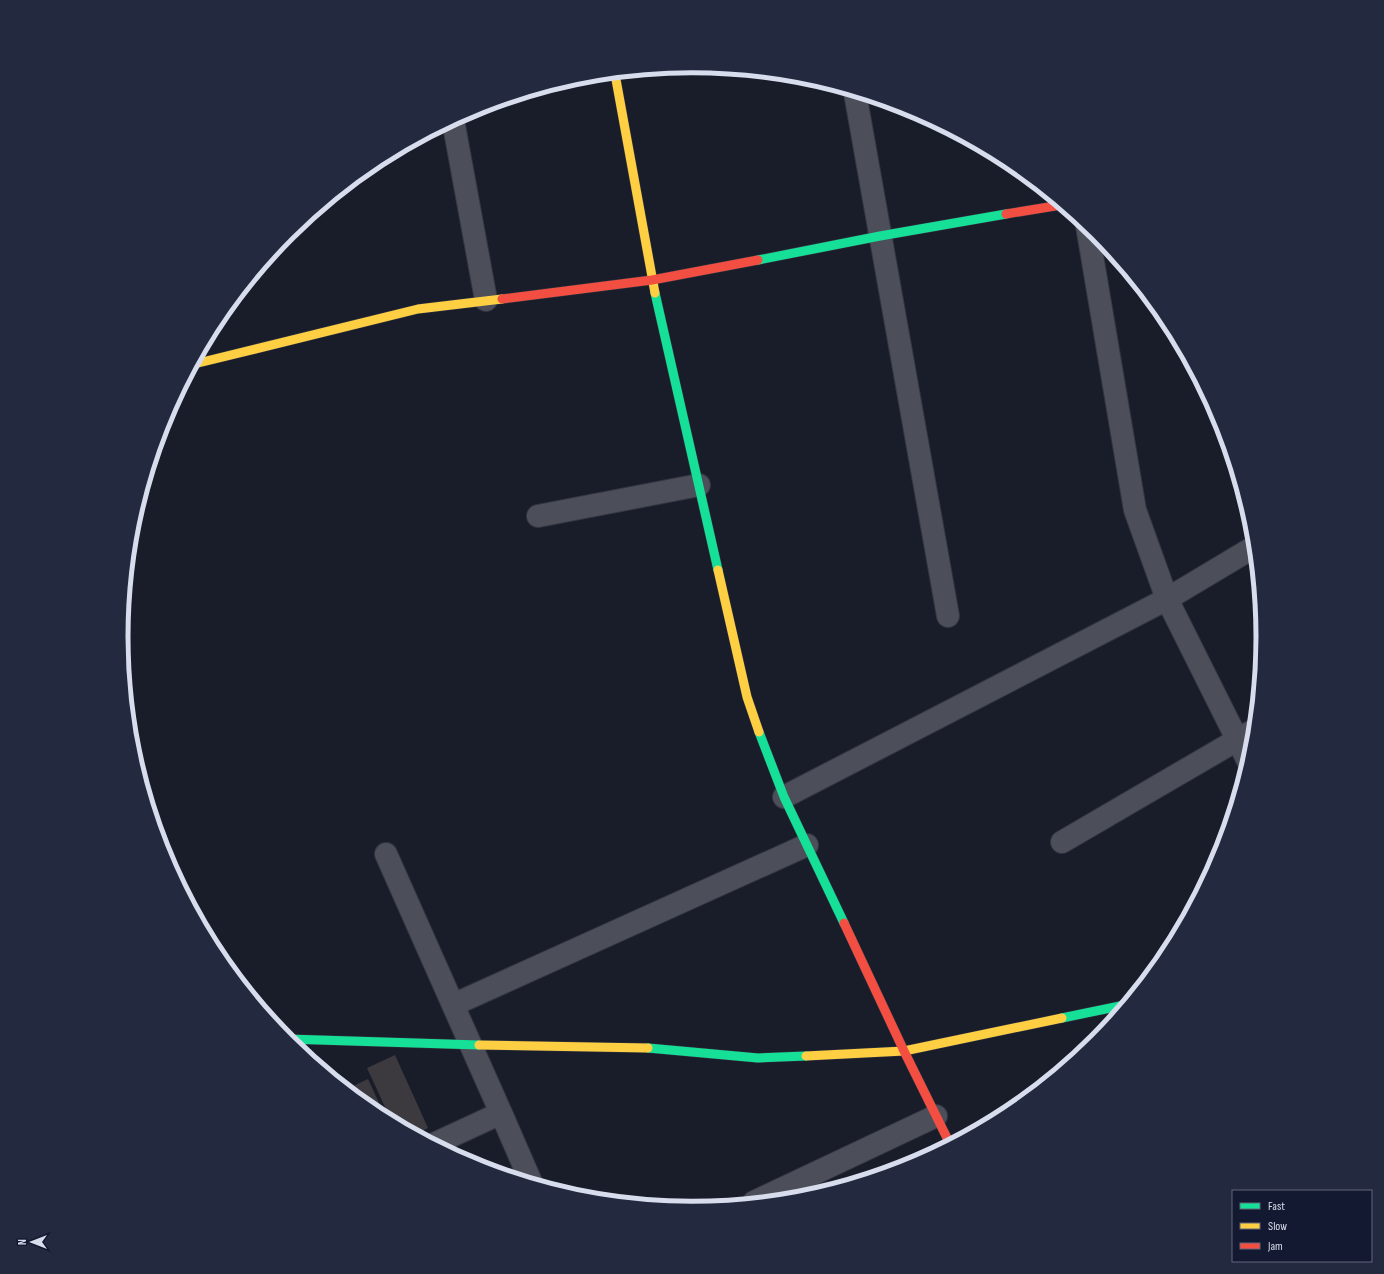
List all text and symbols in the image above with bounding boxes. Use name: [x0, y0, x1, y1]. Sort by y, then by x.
legend: [1232, 1190, 1372, 1262]
text: Fast: [1268, 1199, 1285, 1214]
text: Slow: [1268, 1219, 1287, 1234]
north arrow: [12, 1222, 52, 1262]
text: N: [16, 1239, 29, 1245]
text: Jam: [1267, 1239, 1283, 1254]

